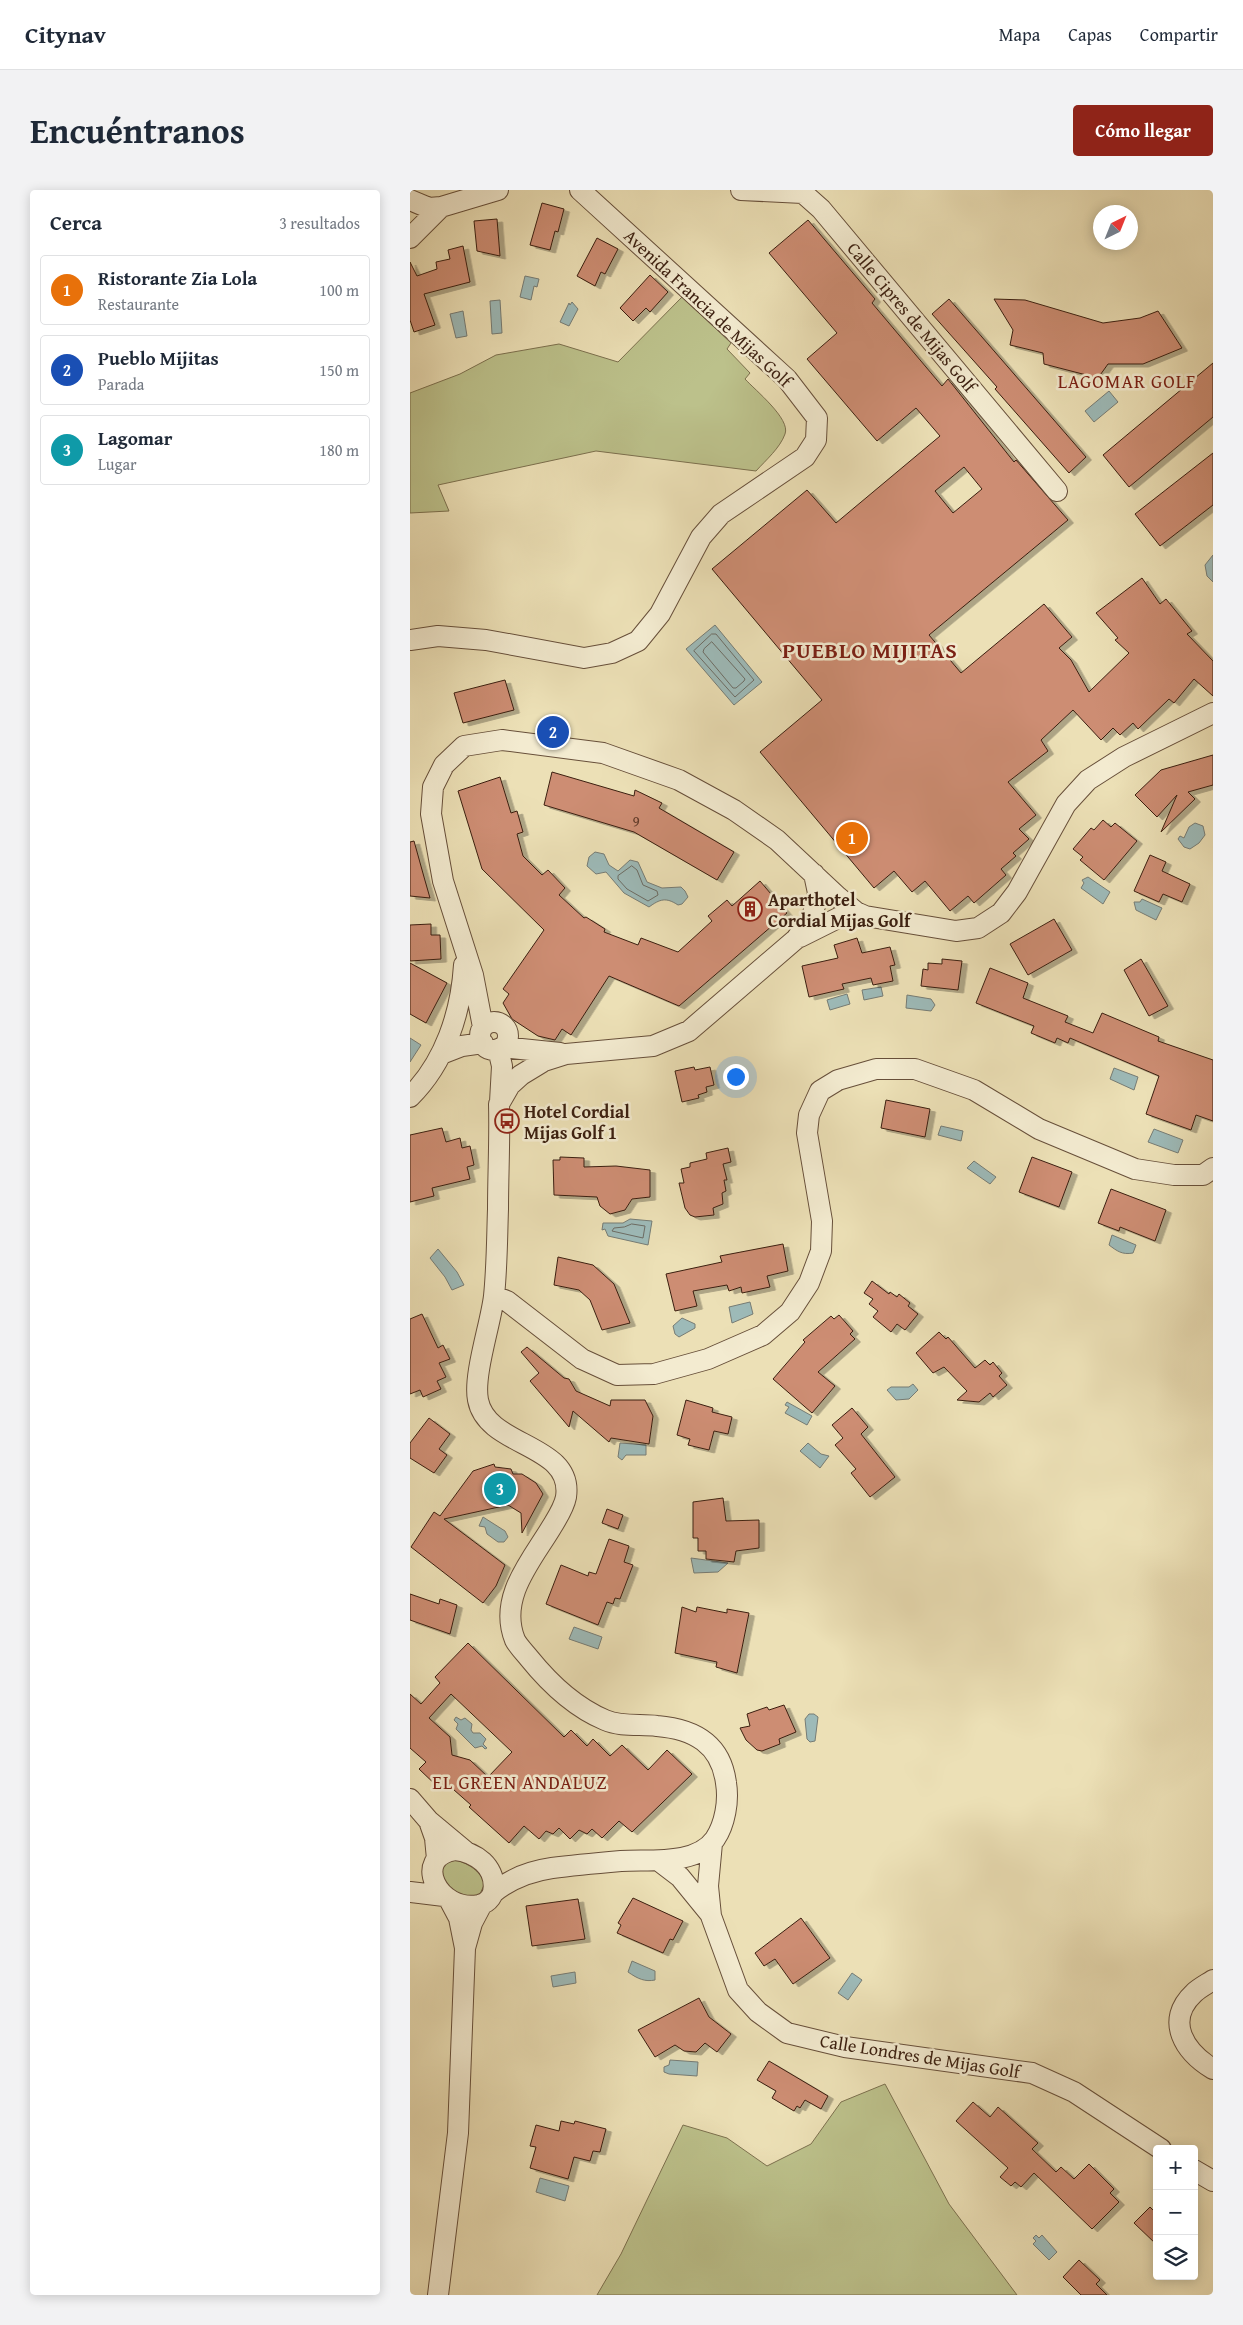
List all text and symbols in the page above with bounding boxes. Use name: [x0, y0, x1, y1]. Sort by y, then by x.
text: Citynav: [25, 17, 106, 52]
text: Mapa: [999, 21, 1040, 48]
text: Capas: [1068, 21, 1112, 48]
text: Compartir: [1140, 21, 1218, 48]
text: Encuéntranos: [30, 105, 245, 156]
button: Cómo llegar: [1073, 105, 1213, 156]
north arrow: [1093, 205, 1138, 250]
text: Cerca: [50, 207, 102, 238]
text: 3 resultados: [279, 211, 360, 235]
street label: Avenida Francia de Mijas Golf: [618, 223, 800, 395]
street label: Calle Cipres de Mijas Golf: [841, 236, 984, 400]
text: Ristorante Zia Lola: [98, 264, 257, 292]
text: 1: [63, 278, 71, 302]
text: 100 m: [319, 278, 359, 302]
text: Restaurante: [98, 292, 179, 316]
text: Pueblo Mijitas: [98, 344, 219, 372]
text: 2: [63, 358, 71, 382]
text: 150 m: [319, 358, 359, 382]
district label: LAGOMAR GOLF: [1058, 367, 1196, 395]
text: Parada: [98, 372, 144, 396]
text: Lagomar: [98, 424, 173, 452]
text: 3: [63, 438, 71, 462]
text: 180 m: [319, 438, 359, 462]
text: Lugar: [98, 452, 137, 476]
district label: PUEBLO MIJITAS: [782, 634, 958, 666]
pin: 2: [537, 713, 569, 751]
house number: 9: [632, 810, 640, 831]
pin: 1: [836, 819, 868, 857]
place label: Aparthotel Cordial Mijas Golf: [768, 886, 913, 934]
building icon: Aparthotel Cordial Mijas Golf: [737, 896, 763, 922]
your location: [723, 1064, 749, 1090]
place label: Hotel Cordial Mijas Golf 1: [524, 1098, 630, 1146]
bus stop icon: Hotel Cordial Mijas Golf 1: [494, 1108, 520, 1134]
pin: 3: [484, 1470, 516, 1508]
district label: EL GREEN ANDALUZ: [432, 1768, 608, 1796]
street label: Calle Londres de Mijas Golf: [818, 2027, 1024, 2085]
map controls: [1153, 2145, 1198, 2280]
button: +: [1153, 2145, 1198, 2190]
button: −: [1153, 2190, 1198, 2235]
button: layers: [1153, 2235, 1198, 2280]

